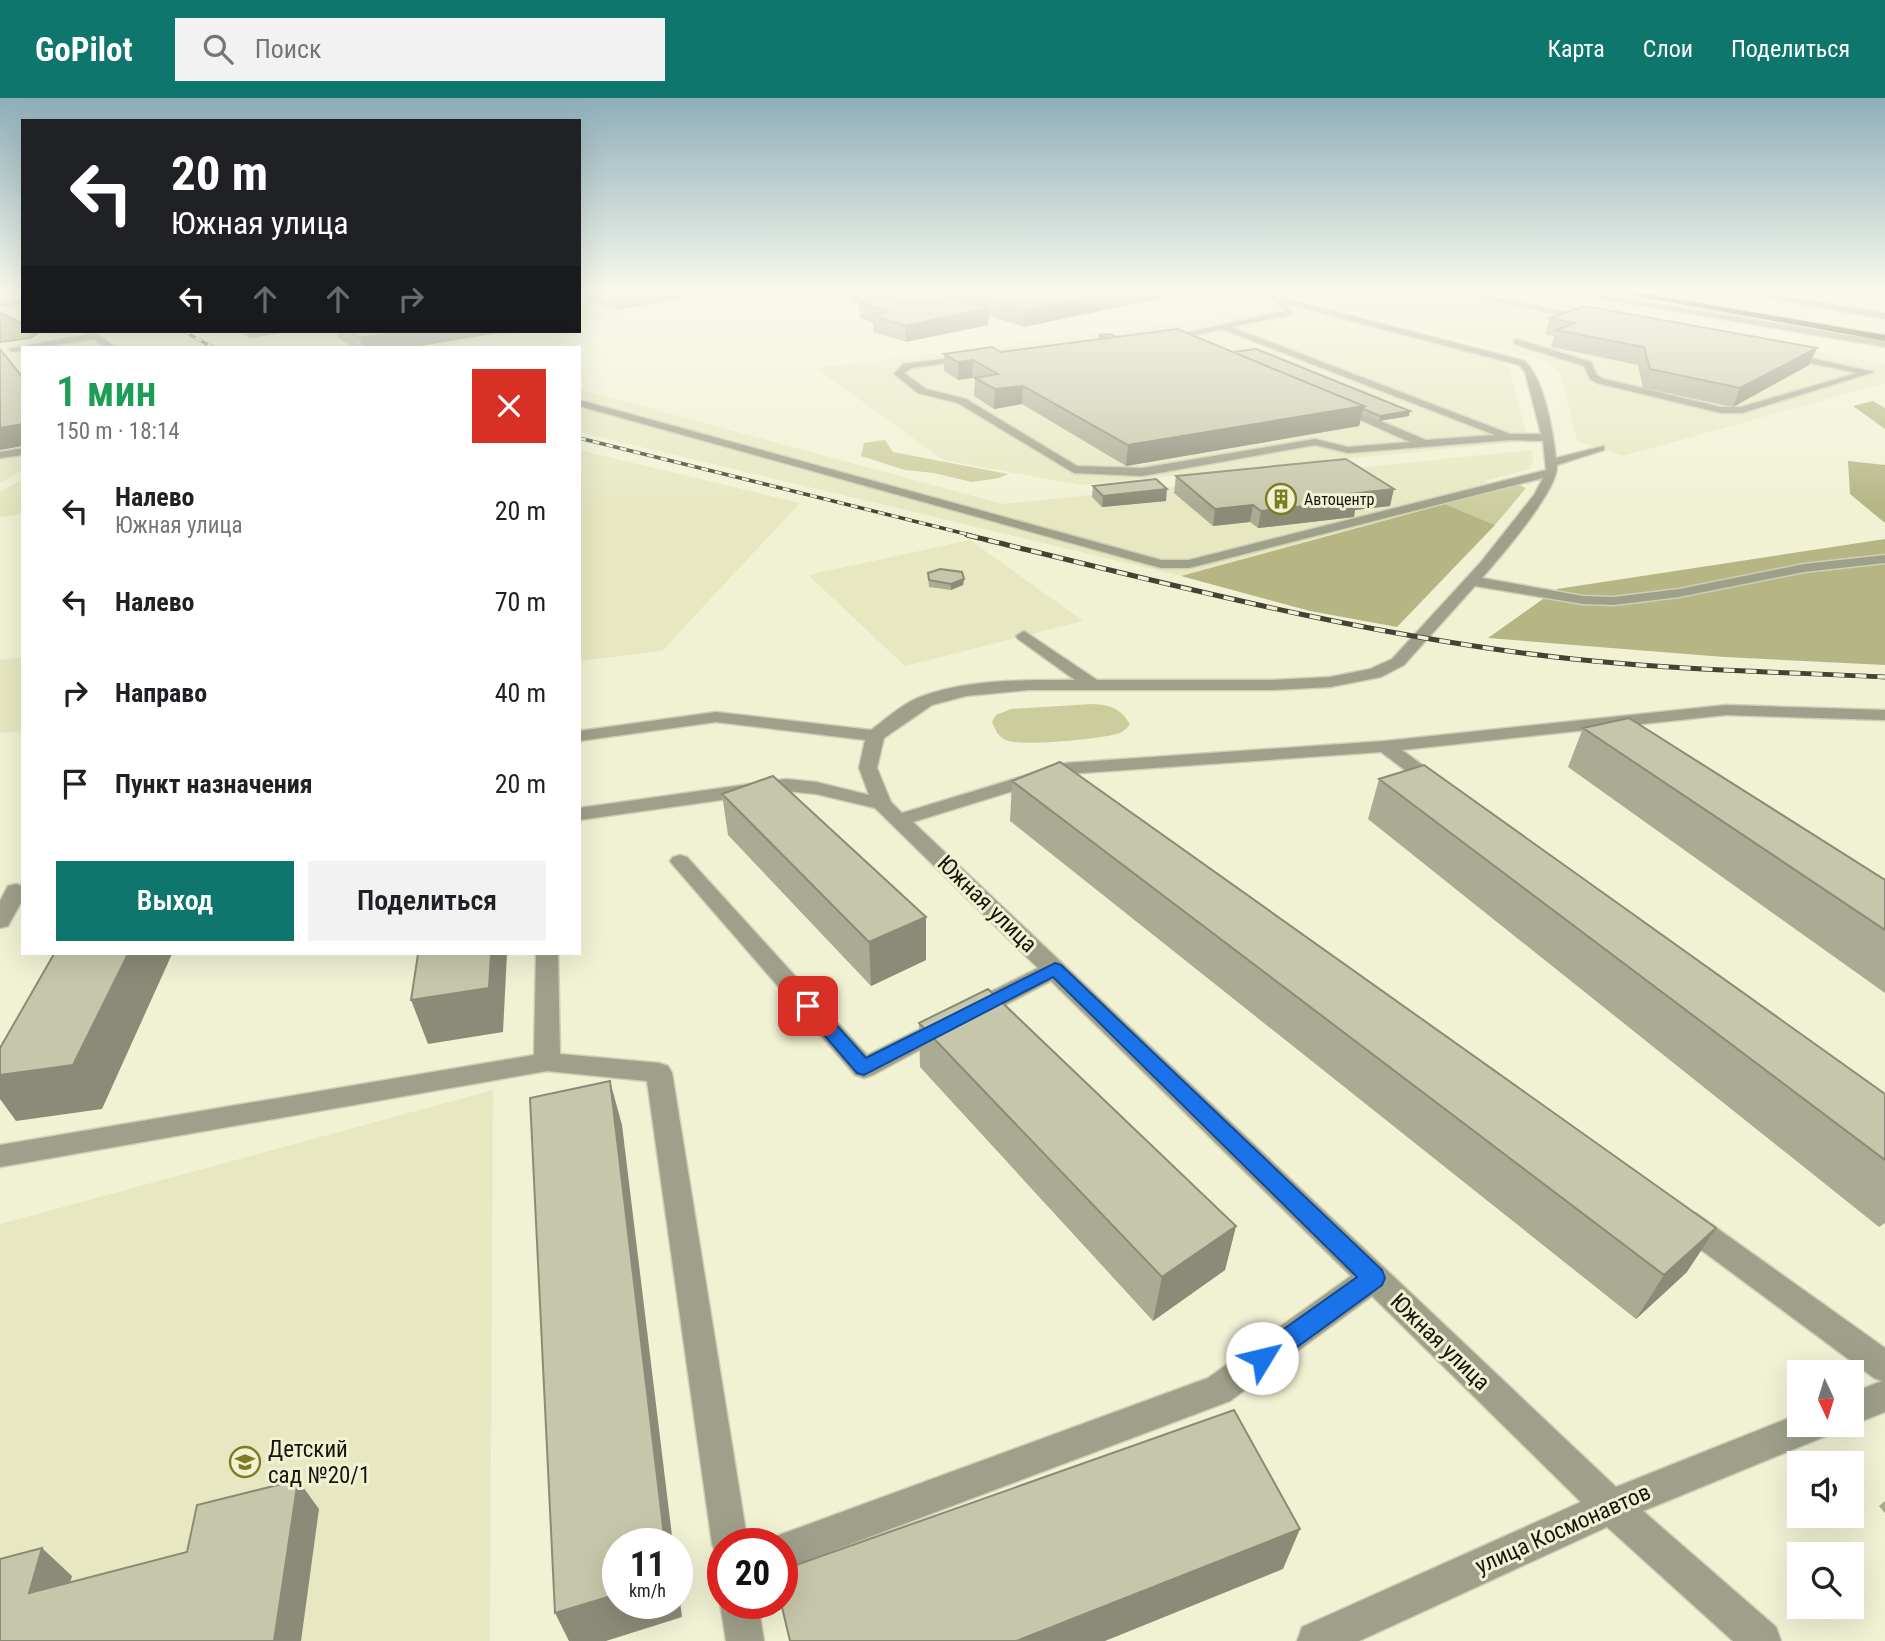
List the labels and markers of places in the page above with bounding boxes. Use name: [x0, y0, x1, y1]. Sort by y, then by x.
building icon: Автоцентр: [1264, 482, 1298, 516]
place label: Автоцентр: [1304, 490, 1375, 509]
pin: [778, 976, 838, 1036]
place label: Детский сад №20/1: [268, 1436, 370, 1489]
school or university icon: Детский сад №20/1: [228, 1445, 262, 1479]

